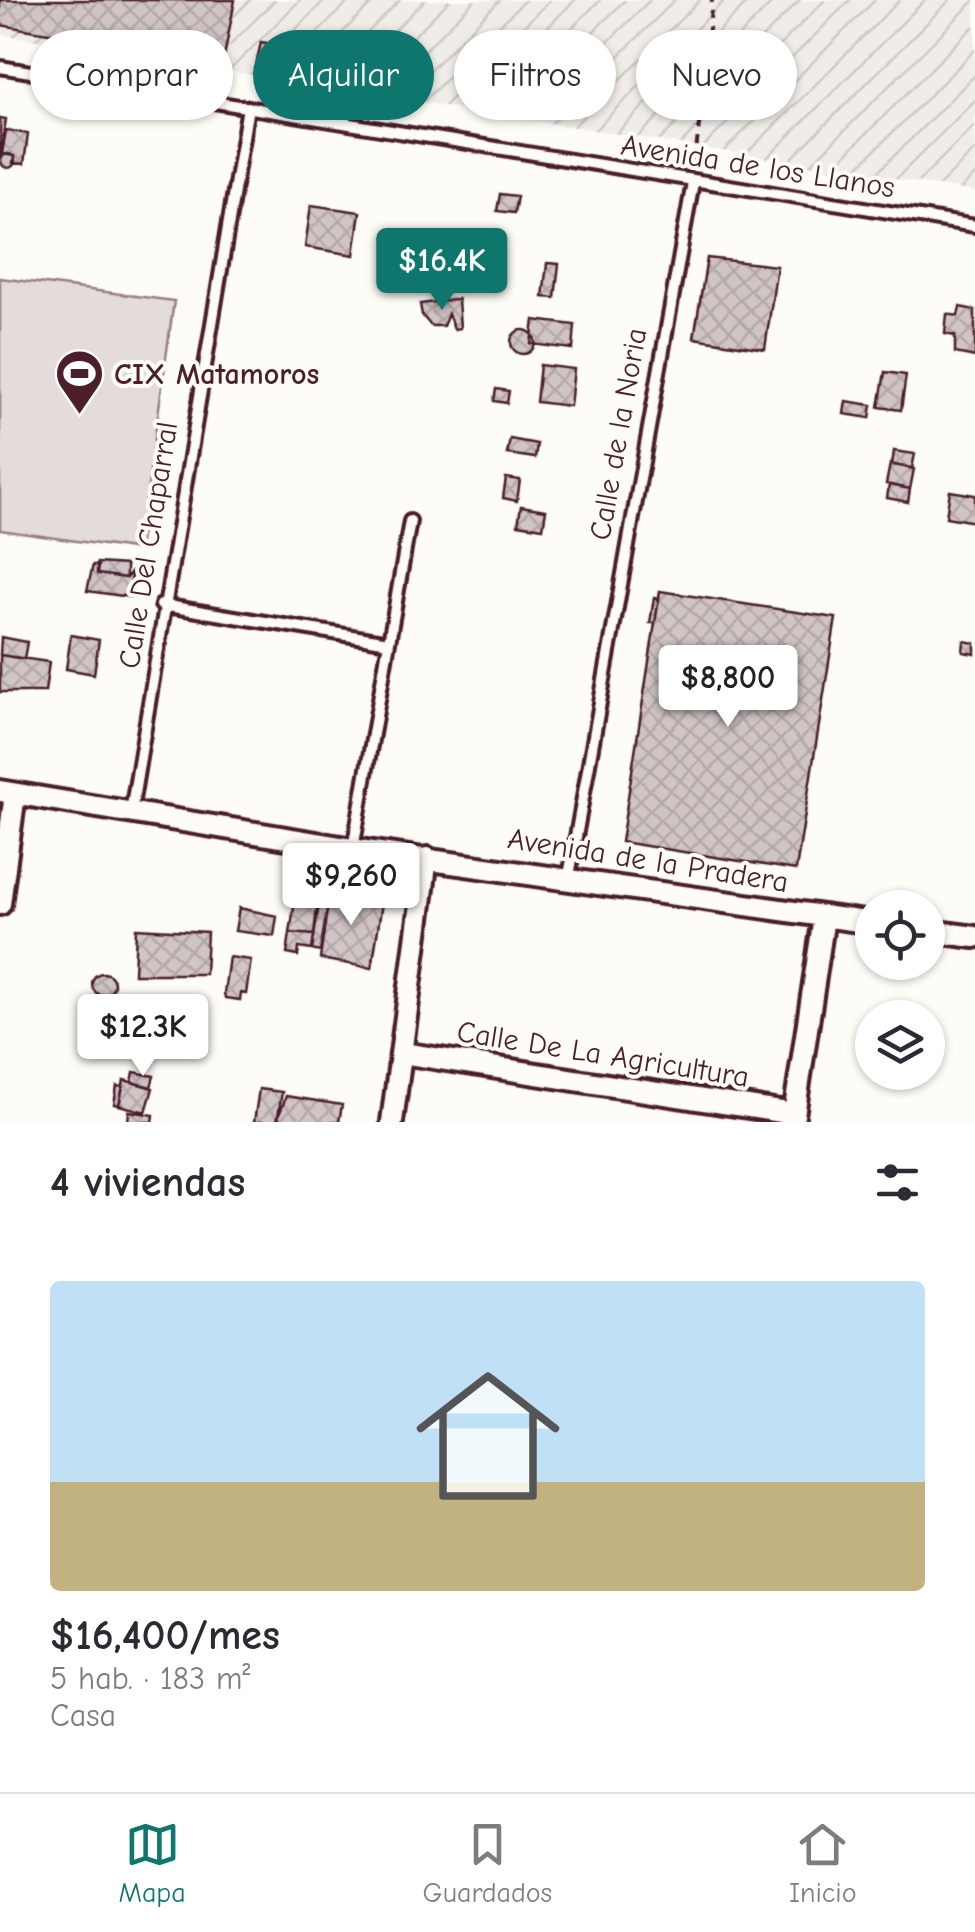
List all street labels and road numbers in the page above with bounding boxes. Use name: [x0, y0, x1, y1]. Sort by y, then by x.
street label: Avenida de los Llanos: [619, 128, 897, 205]
street label: Calle de la Noria: [583, 325, 654, 543]
street label: Calle Del Chaparral: [112, 419, 185, 671]
street label: Avenida de la Pradera: [505, 821, 791, 900]
street label: Calle De La Agricultura: [454, 1014, 751, 1095]

